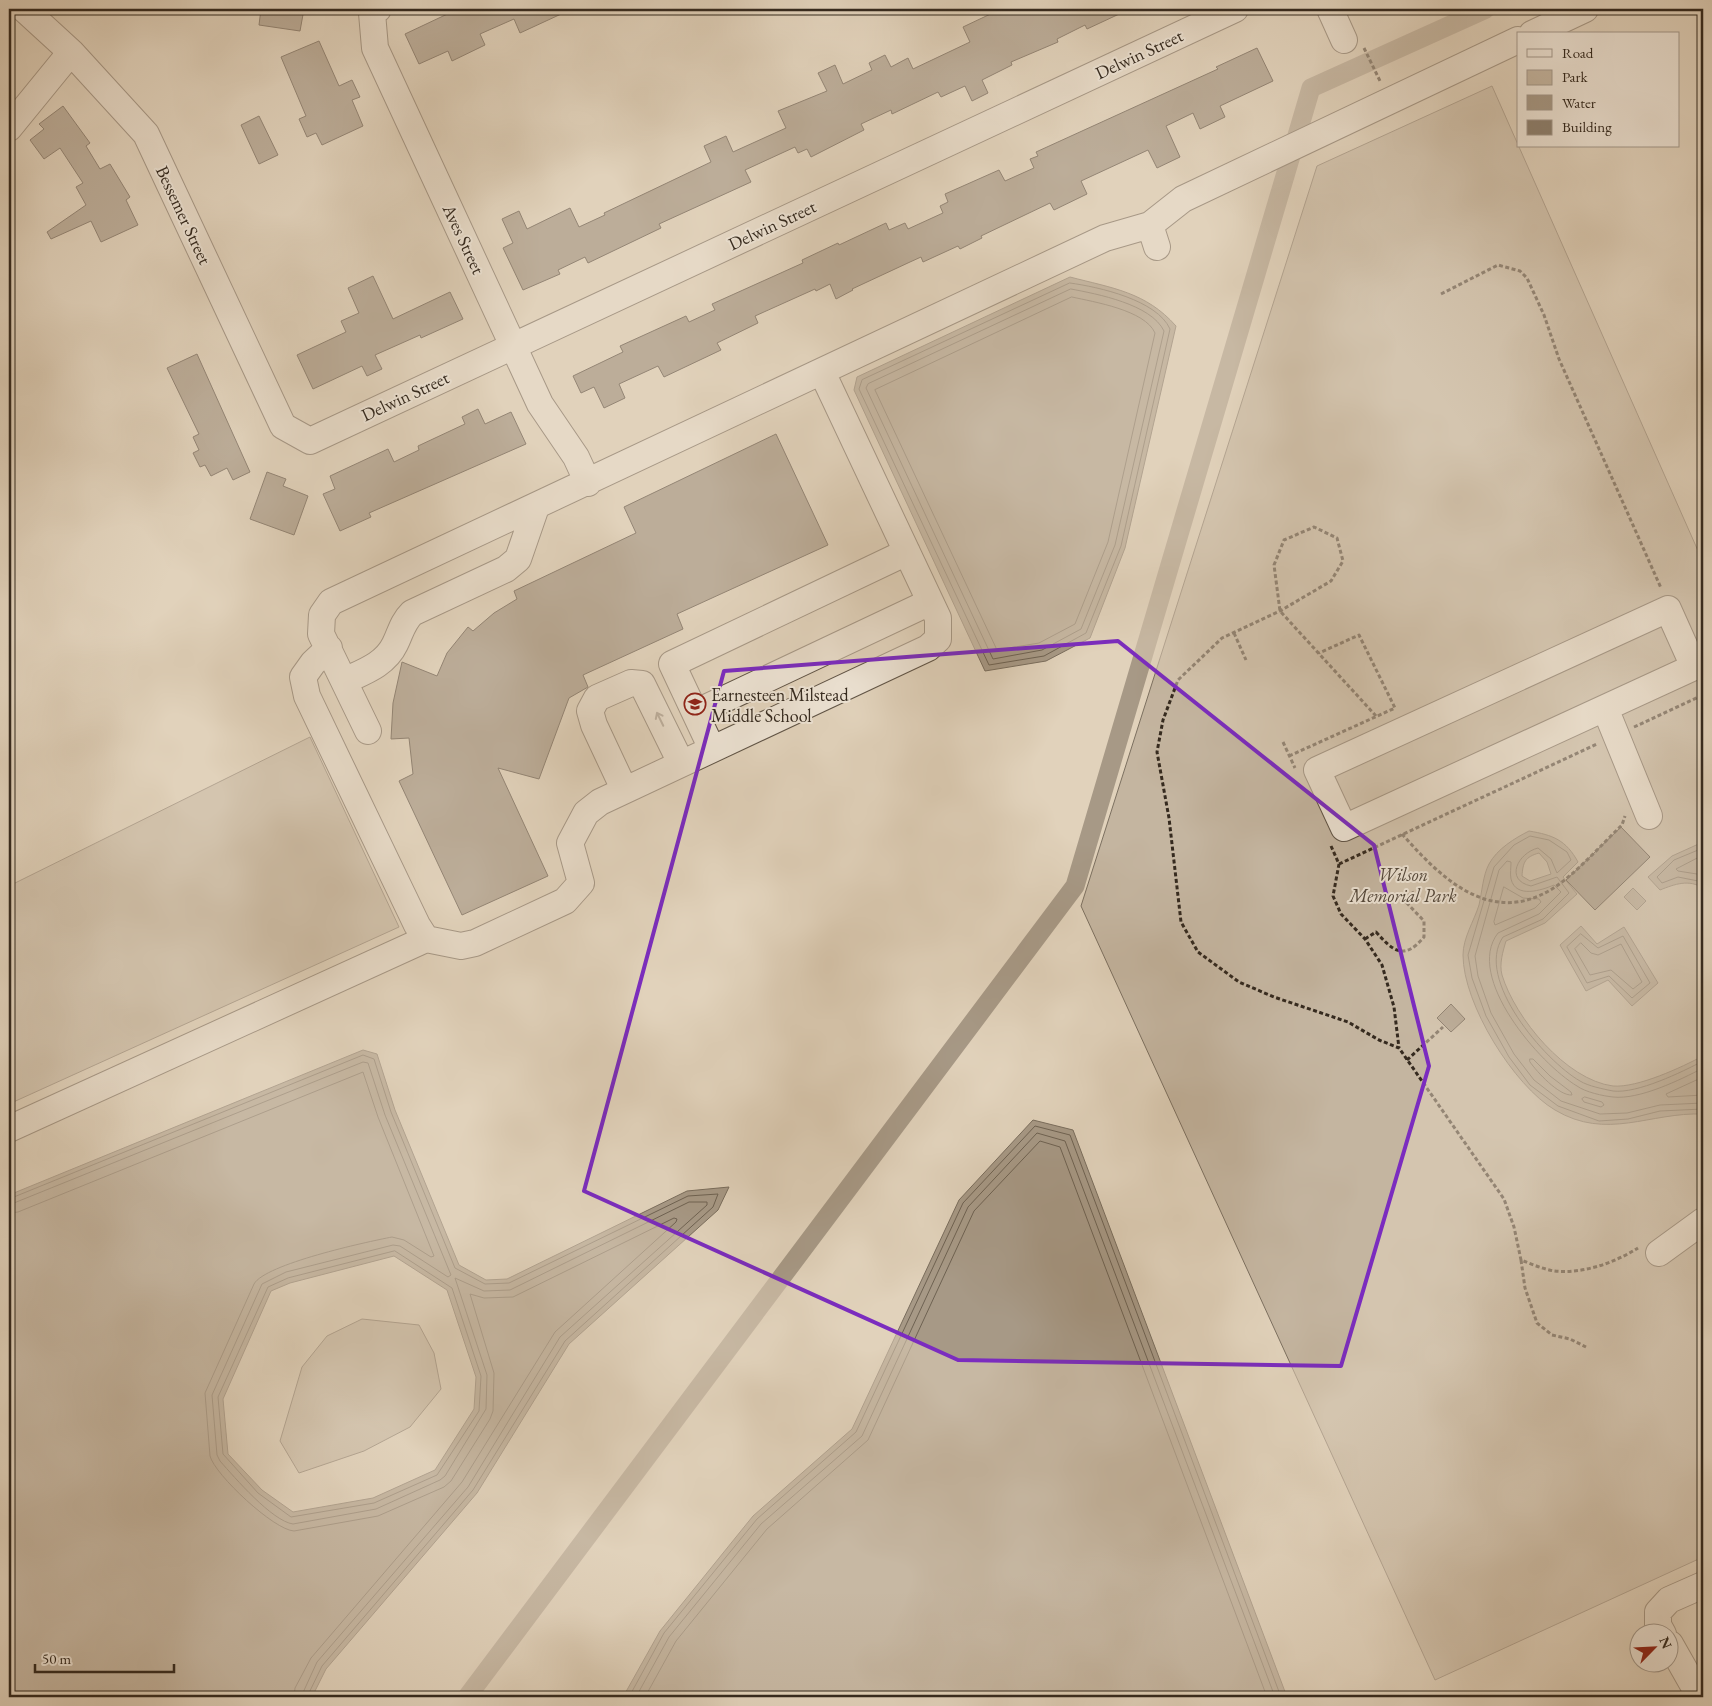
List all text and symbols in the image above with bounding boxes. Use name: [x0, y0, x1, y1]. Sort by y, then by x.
street label: Delwin Street: [1091, 24, 1187, 84]
legend: [1517, 32, 1680, 148]
text: Road: [1562, 43, 1594, 62]
text: Park: [1562, 67, 1589, 86]
text: Water: [1562, 93, 1596, 112]
text: Building: [1562, 117, 1612, 136]
street label: Bessemer Street: [151, 162, 217, 268]
street label: Delwin Street: [724, 195, 820, 255]
street label: Aves Street: [437, 199, 490, 278]
street label: Delwin Street: [357, 366, 453, 426]
place label: Earnesteen Milstead Middle School: [711, 683, 849, 727]
school or university icon: Earnesteen Milstead Middle School: [683, 692, 707, 716]
one-way arrow: [655, 712, 664, 727]
park label: Wilson Memorial Park: [1348, 863, 1457, 907]
north arrow: [1630, 1624, 1680, 1674]
text: N: [1655, 1634, 1677, 1652]
scale bar: [35, 1641, 174, 1673]
text: 50 m: [42, 1649, 71, 1668]

